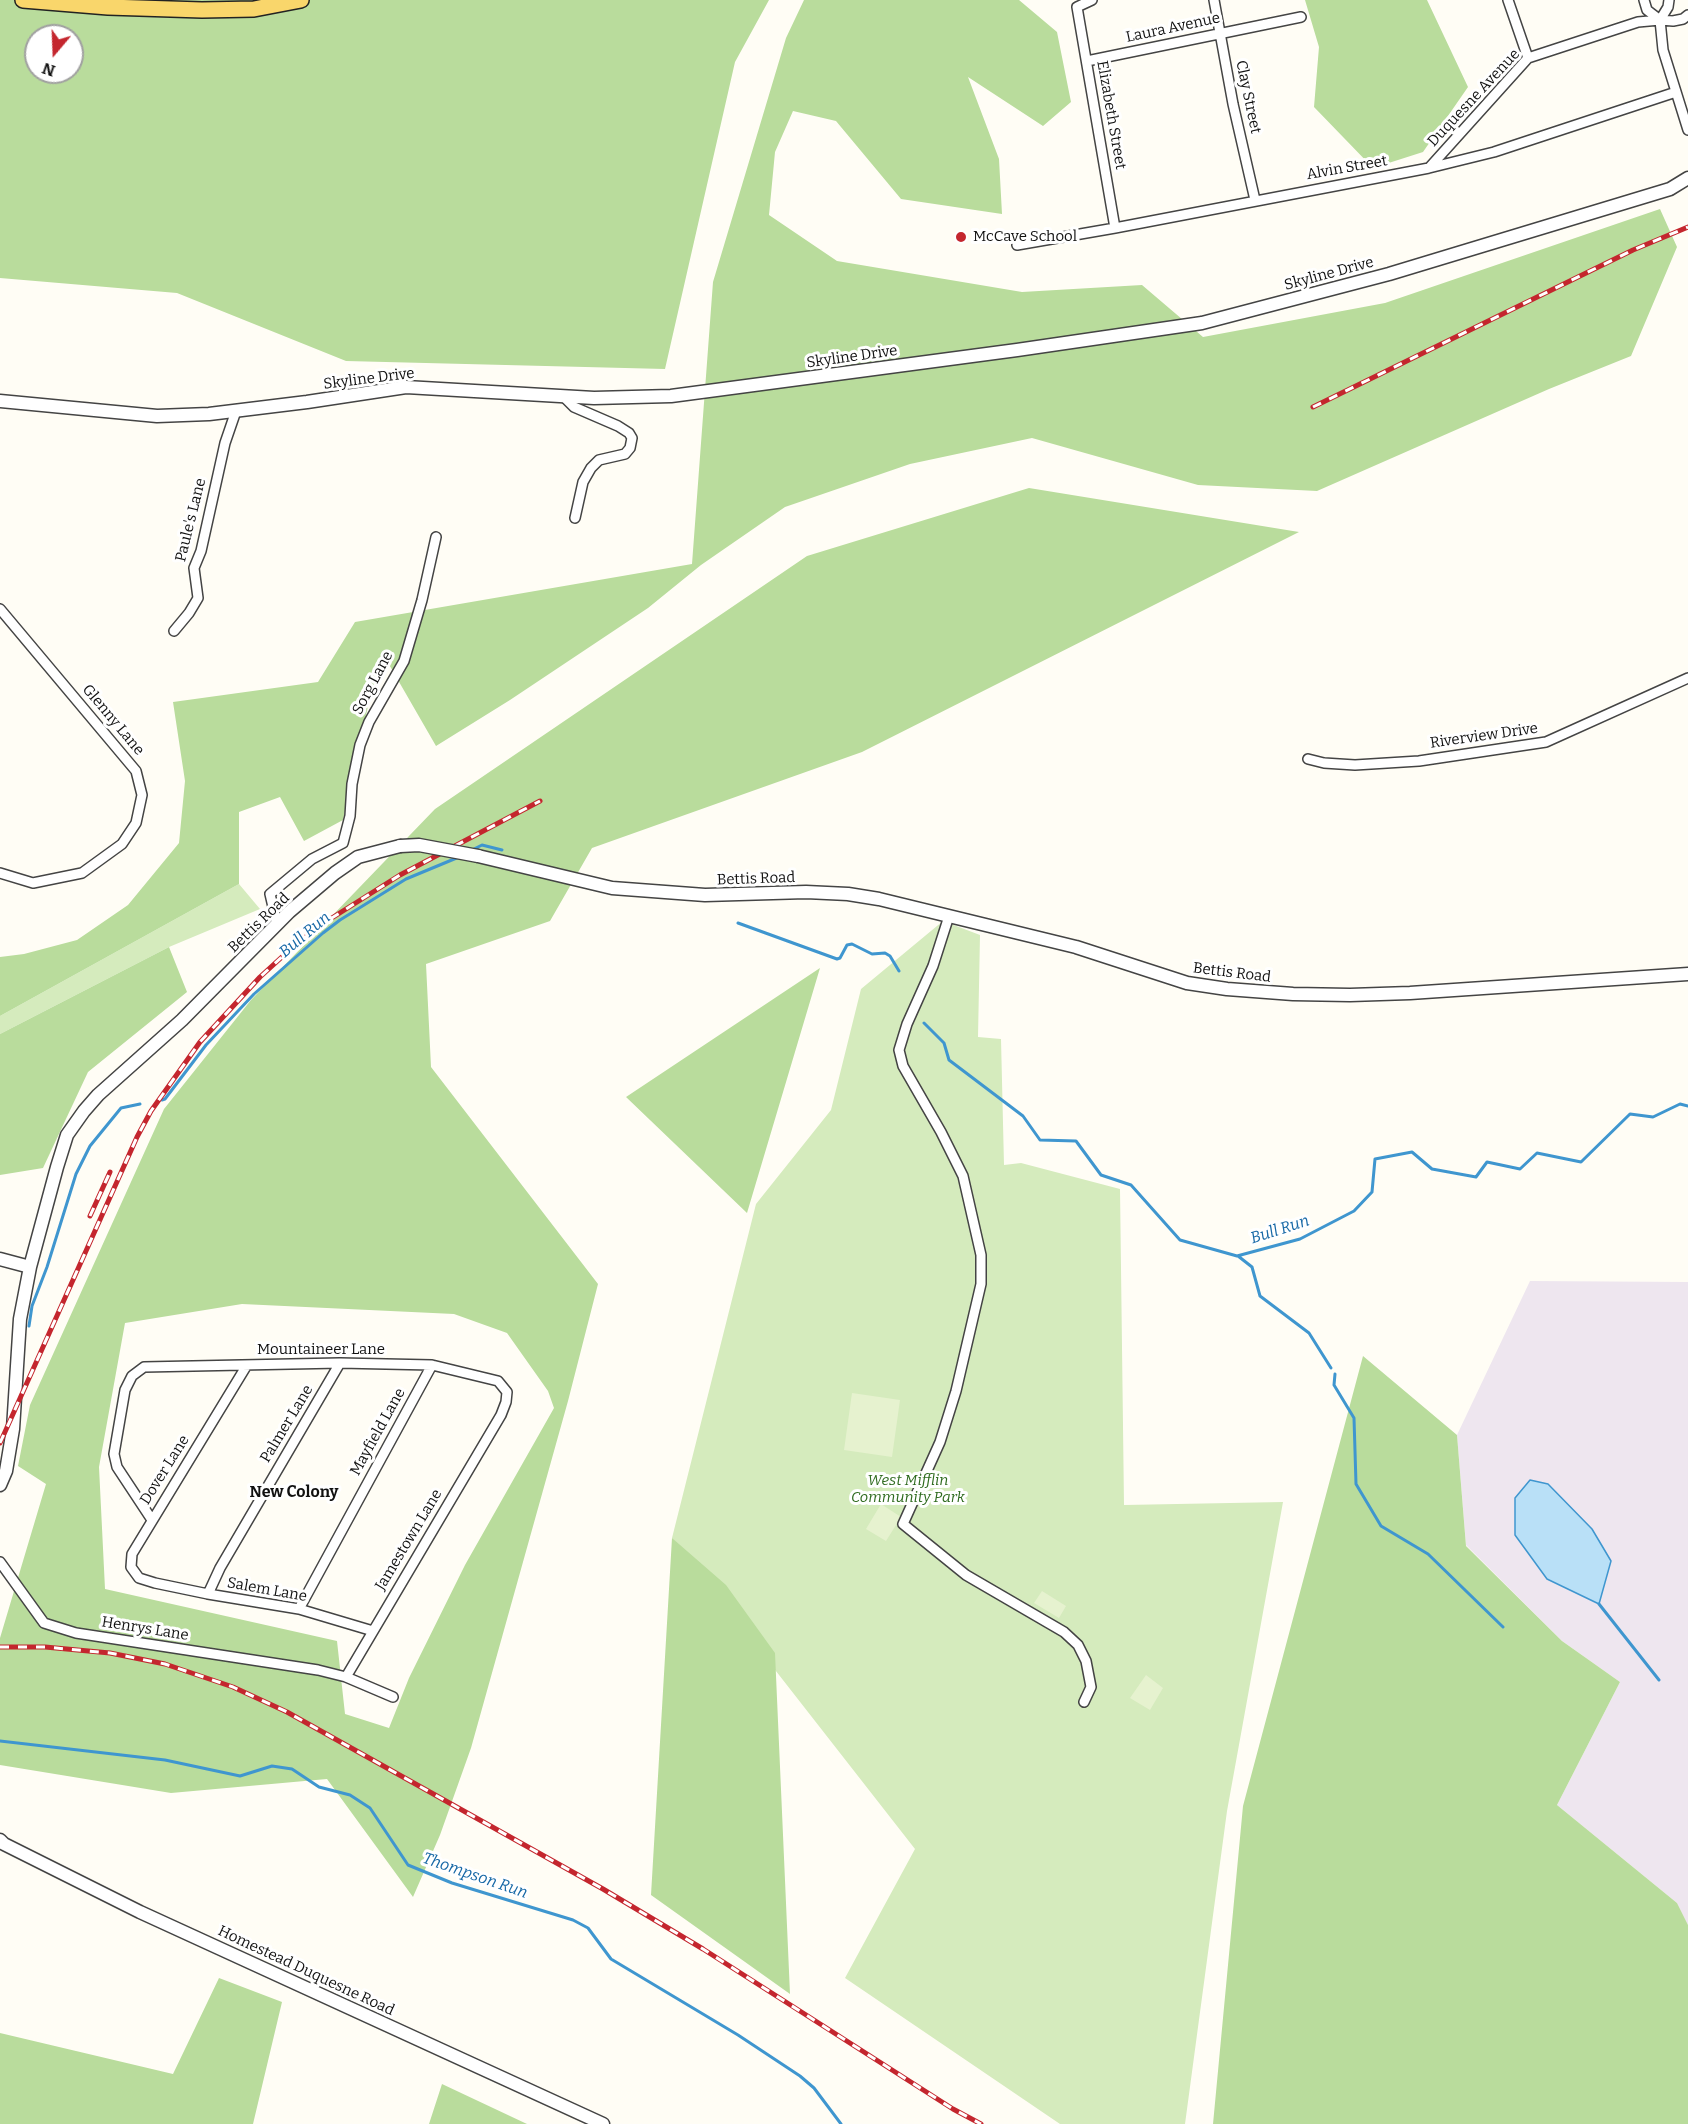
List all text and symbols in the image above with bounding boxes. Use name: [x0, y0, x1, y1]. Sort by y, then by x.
street label: Laura Avenue: [1124, 9, 1222, 47]
north arrow: [24, 24, 84, 84]
street label: Duquesne Avenue: [1424, 46, 1524, 150]
text: N: [40, 59, 58, 81]
street label: Elizabeth Street: [1093, 59, 1129, 171]
street label: Clay Street: [1231, 59, 1265, 135]
street label: Alvin Street: [1305, 152, 1389, 184]
place label: McCave School: [973, 228, 1077, 246]
marker: McCave School: [954, 230, 968, 244]
street label: Skyline Drive: [1282, 253, 1376, 295]
street label: Skyline Drive: [805, 342, 899, 372]
street label: Skyline Drive: [322, 364, 416, 394]
street label: Paule's Lane: [172, 476, 210, 564]
street label: Sorg Lane: [349, 648, 397, 718]
street label: Glenny Lane: [78, 681, 148, 759]
street label: Riverview Drive: [1429, 720, 1539, 752]
street label: Bettis Road: [716, 869, 796, 889]
street label: Bettis Road: [225, 889, 293, 957]
water label: Bull Run: [276, 908, 334, 962]
street label: Bettis Road: [1192, 959, 1272, 987]
water label: Bull Run: [1248, 1212, 1312, 1248]
street label: Mountaineer Lane: [257, 1341, 385, 1359]
street label: Palmer Lane: [257, 1382, 317, 1466]
street label: Mayfield Lane: [347, 1385, 409, 1479]
street label: Dover Lane: [137, 1432, 193, 1508]
park label: West Mifflin Community Park: [851, 1472, 965, 1507]
district label: New Colony: [250, 1483, 338, 1503]
street label: Jamestown Lane: [372, 1486, 446, 1594]
street label: Salem Lane: [226, 1574, 308, 1606]
street label: Henrys Lane: [100, 1613, 190, 1645]
water label: Thompson Run: [420, 1849, 530, 1903]
street label: Homestead Duquesne Road: [215, 1922, 397, 2020]

